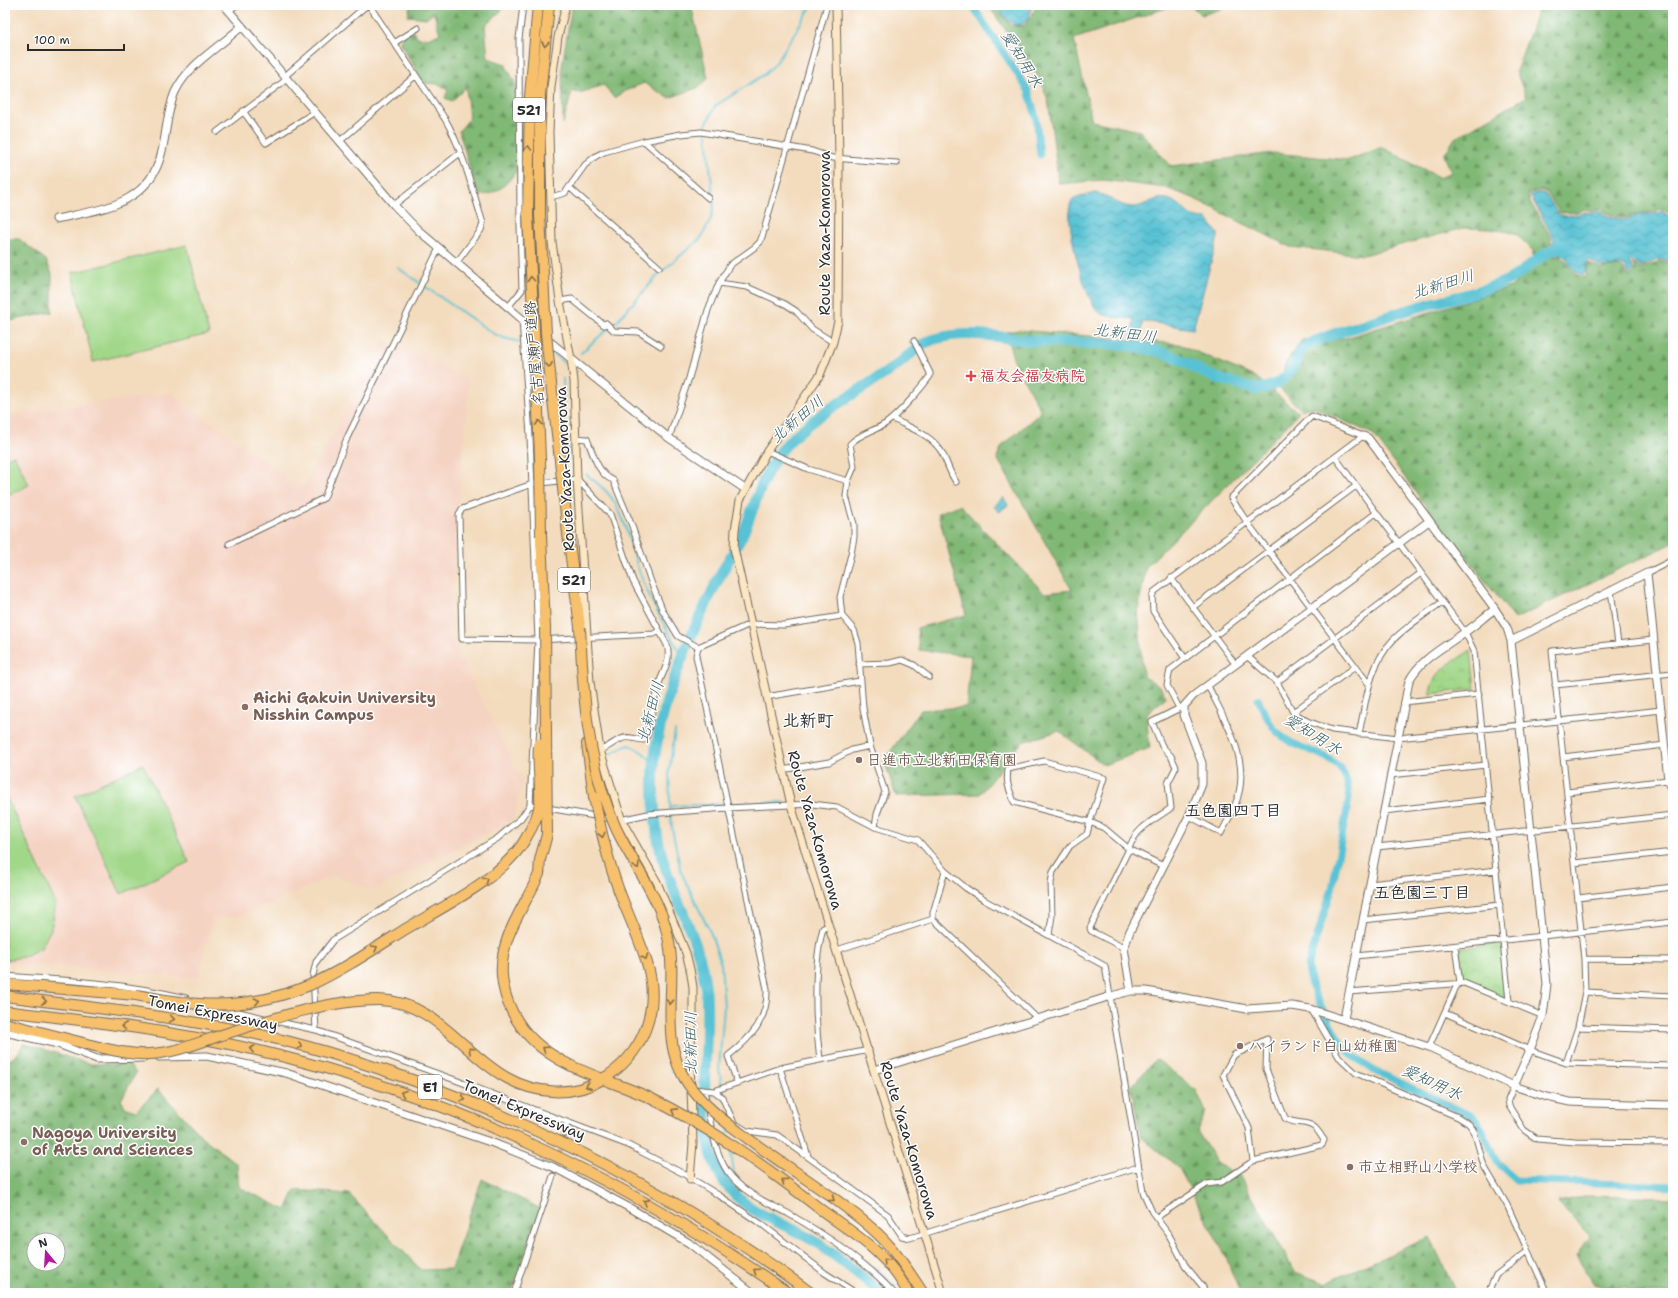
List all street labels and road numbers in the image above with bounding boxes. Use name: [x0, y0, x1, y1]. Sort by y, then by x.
road number: 521: [513, 98, 545, 122]
street label: Route Yaza-Komorowa: [815, 150, 835, 315]
street label: 名古屋瀬戸道路: [519, 300, 549, 406]
street label: Route Yaza-Komorowa: [551, 385, 579, 552]
road number: 521: [558, 568, 590, 592]
street label: Route Yaza-Komorowa: [783, 748, 848, 913]
street label: Tomei Expressway: [146, 991, 280, 1035]
street label: Route Yaza-Komorowa: [875, 1058, 943, 1222]
road number: E1: [418, 1075, 442, 1099]
street label: Tomei Expressway: [459, 1075, 589, 1145]

